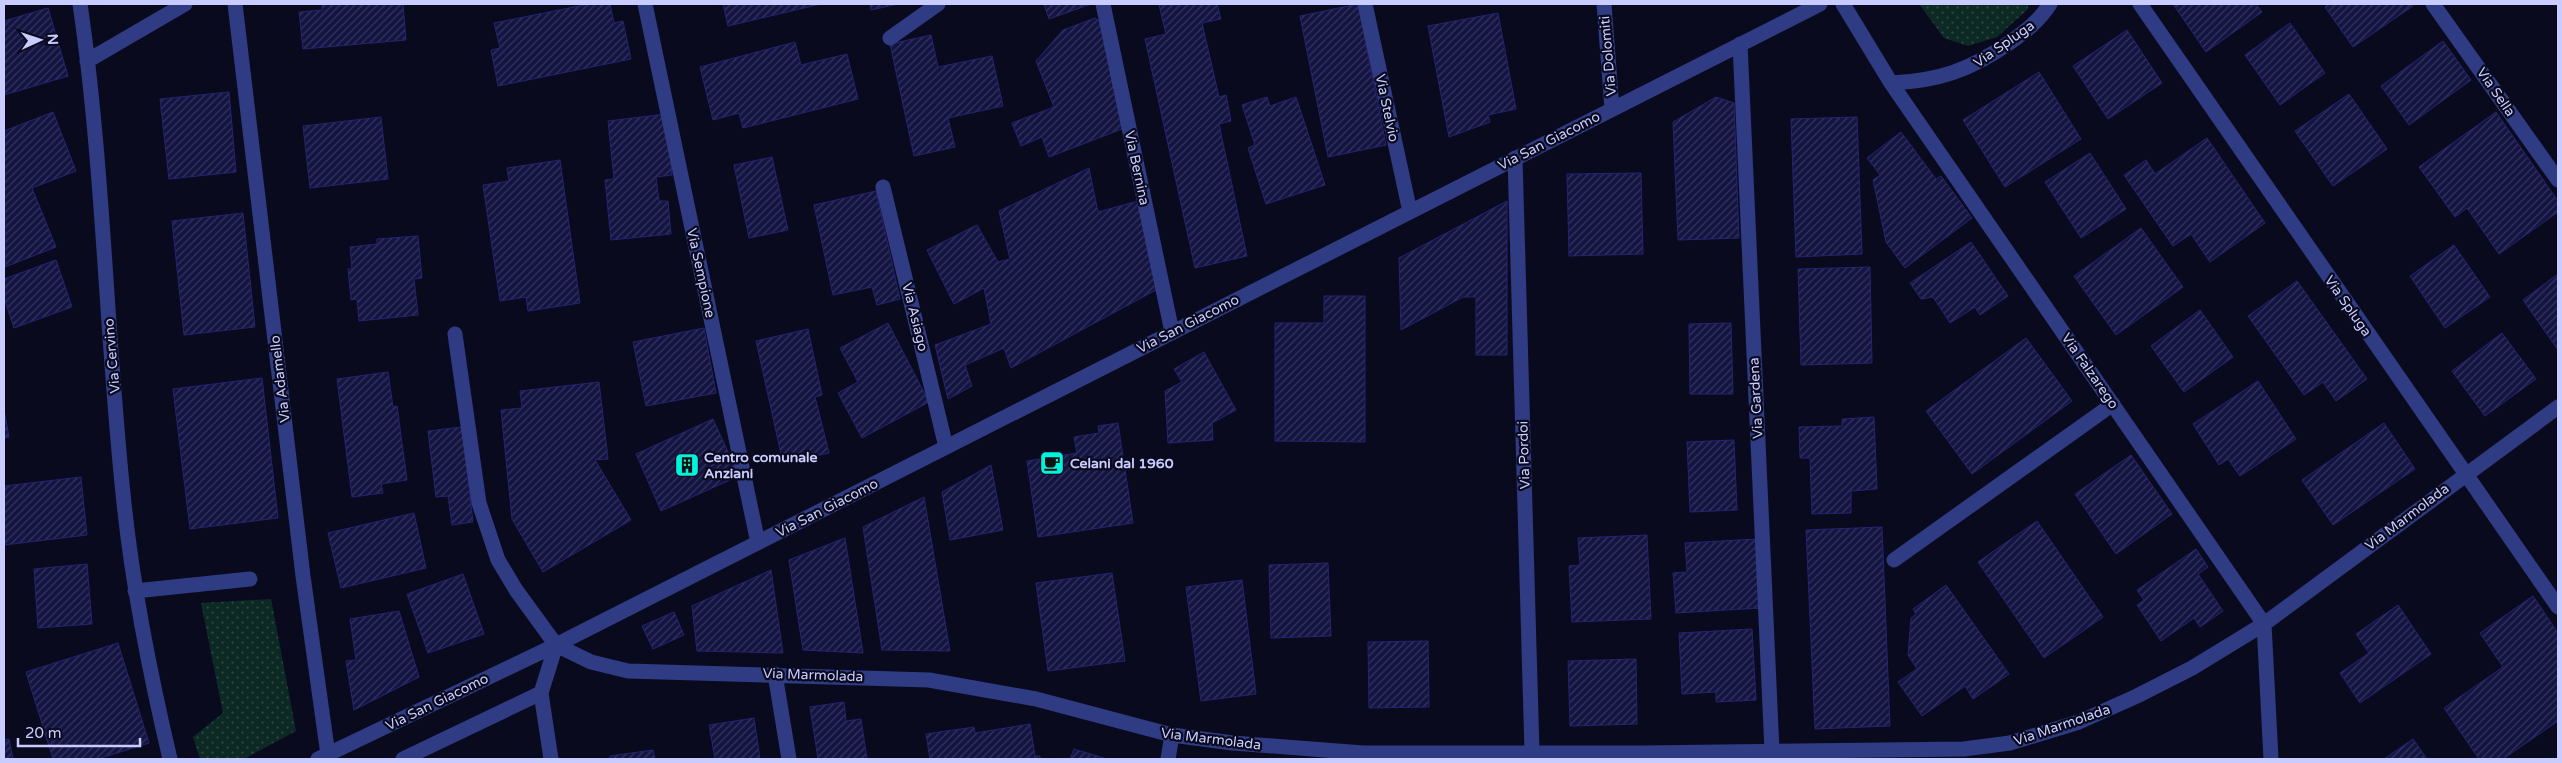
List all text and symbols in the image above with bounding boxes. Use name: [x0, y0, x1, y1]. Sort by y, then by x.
north arrow: [15, 15, 65, 65]
street label: Via Dolomiti: [1596, 15, 1620, 97]
street label: Via Spluga: [1970, 17, 2038, 71]
text: N: [44, 33, 61, 45]
street label: Via Sella: [2473, 64, 2519, 120]
street label: Via Stelvio: [1372, 73, 1402, 143]
street label: Via San Giacomo: [1495, 108, 1603, 174]
street label: Via Bernina: [1121, 129, 1153, 207]
street label: Via Sempione: [683, 227, 719, 319]
street label: Via Spluga: [2321, 272, 2375, 340]
street label: Via Asiago: [898, 281, 932, 353]
street label: Via San Giacomo: [1134, 291, 1242, 357]
street label: Via Cervino: [100, 318, 124, 394]
street label: Via Falzarego: [2058, 330, 2122, 412]
street label: Via Adamello: [266, 334, 294, 424]
street label: Via Gardena: [1745, 357, 1767, 439]
street label: Via Pordoi: [1514, 421, 1534, 489]
place label: Centro comunale Anziani: [704, 449, 818, 482]
cafe icon: Celani dal 1960: [1039, 450, 1065, 476]
building icon: Centro comunale Anziani: [674, 452, 700, 478]
place label: Celani dal 1960: [1070, 455, 1174, 472]
street label: Via San Giacomo: [773, 475, 881, 541]
street label: Via Marmolada: [2362, 480, 2452, 554]
street label: Via Marmolada: [762, 665, 864, 685]
street label: Via San Giacomo: [383, 670, 491, 734]
street label: Via Marmolada: [2012, 701, 2112, 749]
scale bar: [18, 716, 140, 748]
text: 20 m: [25, 724, 62, 742]
street label: Via Marmolada: [1160, 724, 1262, 754]

